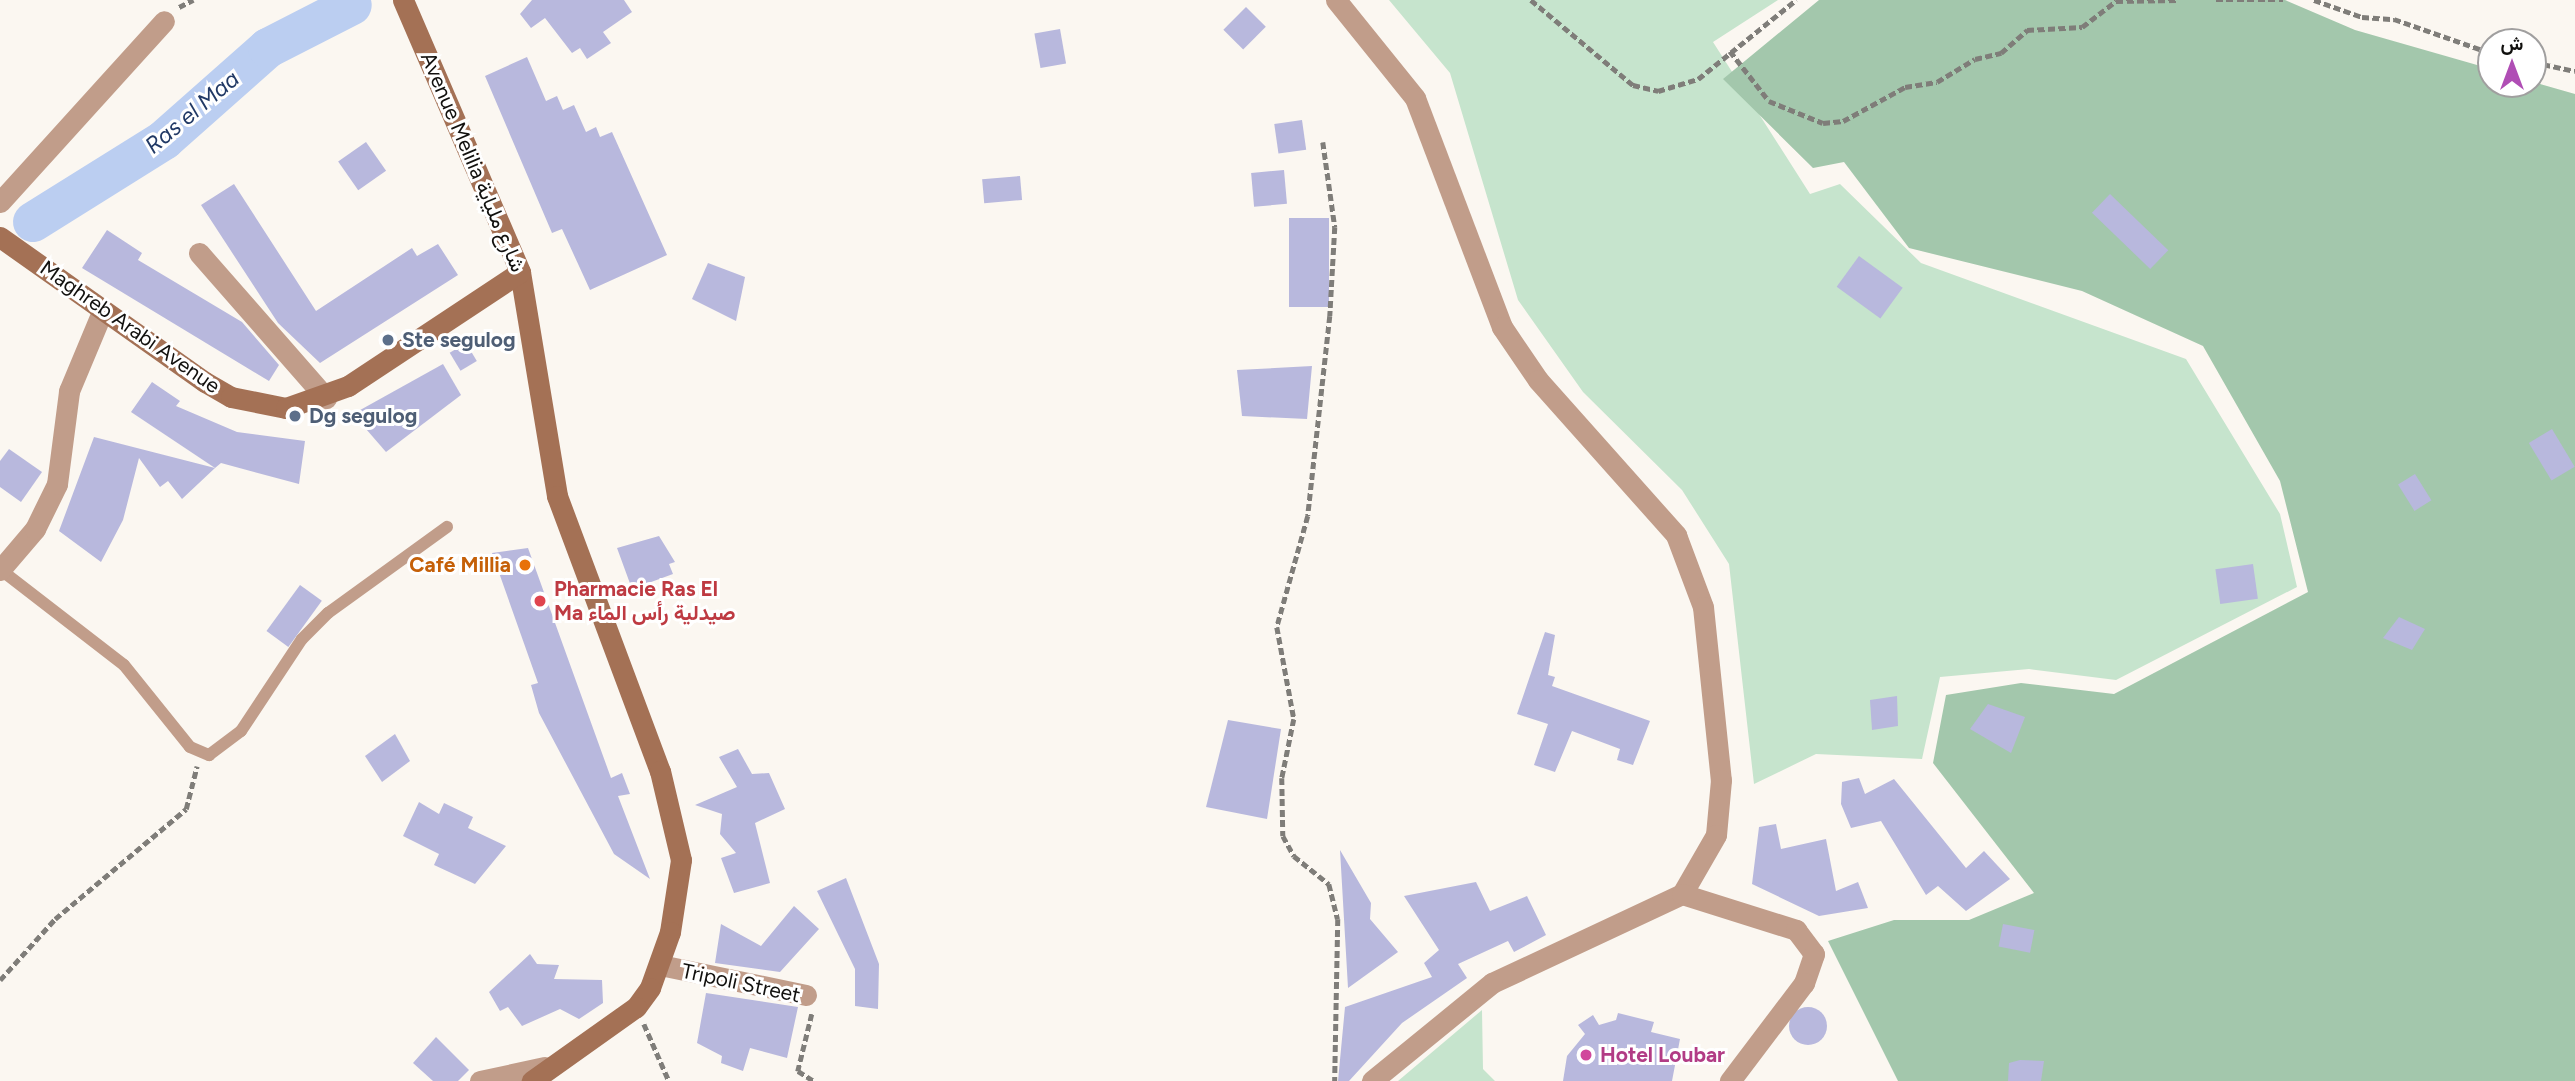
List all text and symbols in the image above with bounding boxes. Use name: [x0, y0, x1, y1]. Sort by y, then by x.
north arrow: [2477, 28, 2547, 98]
text: ش: [2501, 32, 2523, 55]
street label: Avenue Melilia شارع ملياية: [415, 48, 531, 276]
water label: Ras el Maa: [139, 65, 245, 159]
street label: Maghreb Arabi Avenue: [35, 255, 225, 399]
place label: Ste segulog: [402, 327, 516, 353]
marker: Ste segulog: [380, 332, 396, 348]
place label: Dg segulog: [309, 403, 417, 429]
marker: Dg segulog: [287, 408, 303, 424]
place label: Café Millia: [409, 552, 511, 578]
marker: Café Millia: [517, 557, 533, 573]
place label: Pharmacie Ras El Ma صيدلية رأس الماء: [554, 576, 736, 626]
marker: Pharmacie Ras El Ma صيدلية رأس الماء: [532, 593, 548, 609]
street label: Tripoli Street: [679, 958, 803, 1008]
place label: Hotel Loubar: [1600, 1042, 1725, 1068]
marker: Hotel Loubar: [1578, 1047, 1594, 1063]

